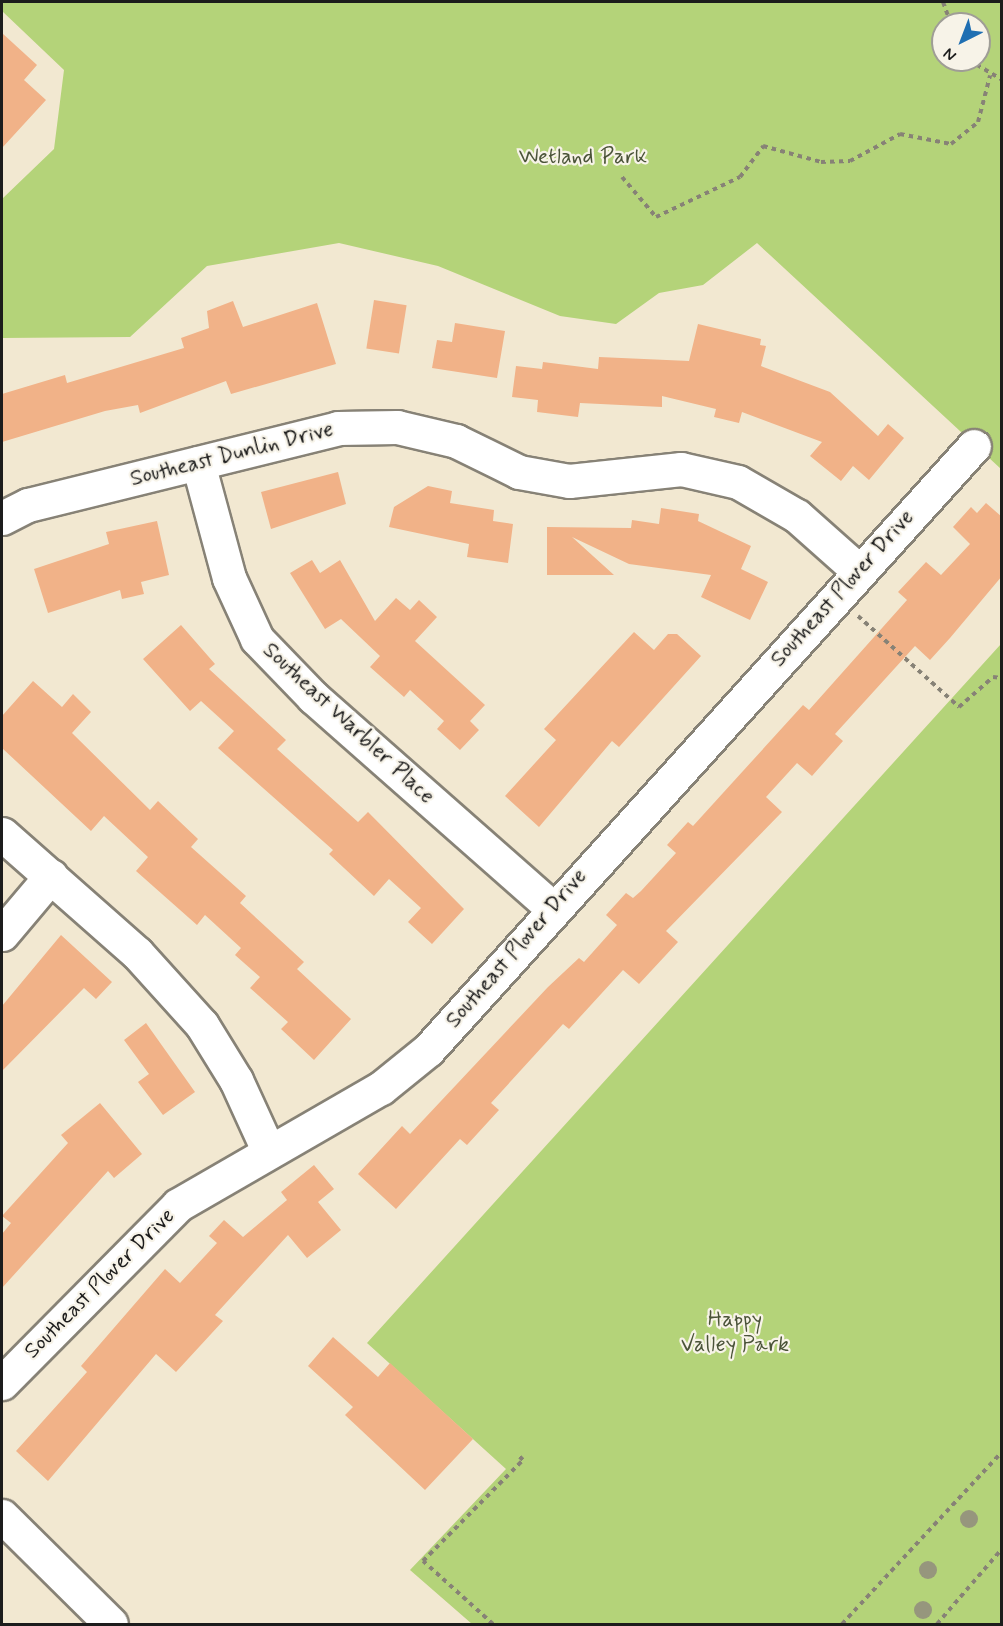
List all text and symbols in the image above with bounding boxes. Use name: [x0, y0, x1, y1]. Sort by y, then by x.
north arrow: [931, 12, 991, 72]
text: N: [939, 43, 961, 66]
park label: Wetland Park: [521, 145, 645, 171]
street label: Southeast Dunlin Drive: [129, 417, 335, 493]
street label: Southeast Plover Drive: [766, 506, 920, 672]
street label: Southeast Warbler Place: [258, 639, 438, 809]
street label: Southeast Plover Drive: [441, 865, 593, 1033]
street label: Southeast Plover Drive: [20, 1204, 180, 1364]
park label: Happy Valley Park: [683, 1307, 787, 1358]

